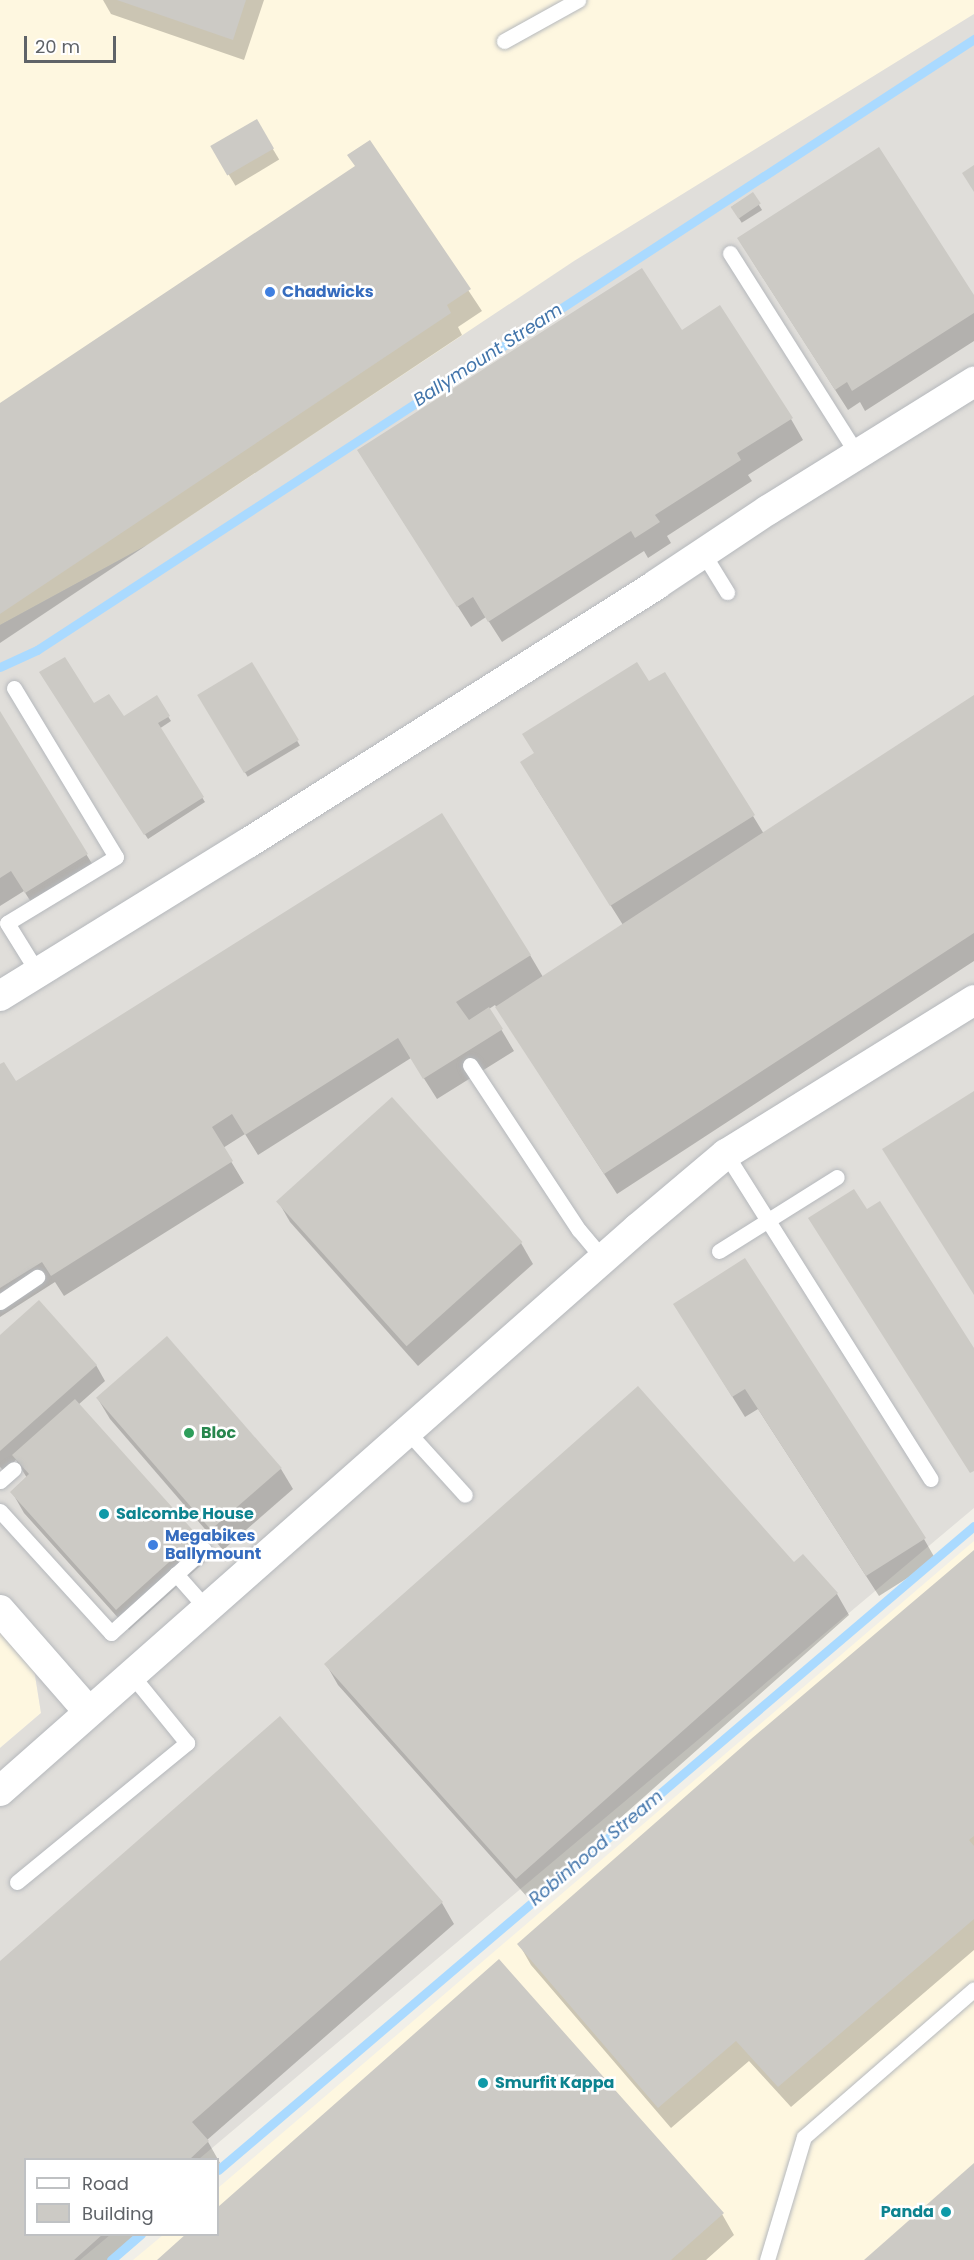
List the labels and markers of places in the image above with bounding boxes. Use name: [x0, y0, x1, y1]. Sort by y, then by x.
place label: Chadwicks: [282, 282, 374, 302]
marker: Chadwicks: [263, 285, 277, 299]
place label: Bloc: [201, 1423, 236, 1443]
marker: Bloc: [182, 1426, 196, 1440]
place label: Salcombe House: [116, 1504, 254, 1524]
marker: Salcombe House: [97, 1507, 111, 1521]
place label: Megabikes Ballymount: [165, 1526, 261, 1564]
marker: Megabikes Ballymount: [146, 1538, 160, 1552]
place label: Smurfit Kappa: [495, 2073, 614, 2093]
marker: Smurfit Kappa: [476, 2076, 490, 2090]
place label: Panda: [881, 2202, 934, 2222]
marker: Panda: [939, 2205, 953, 2219]

